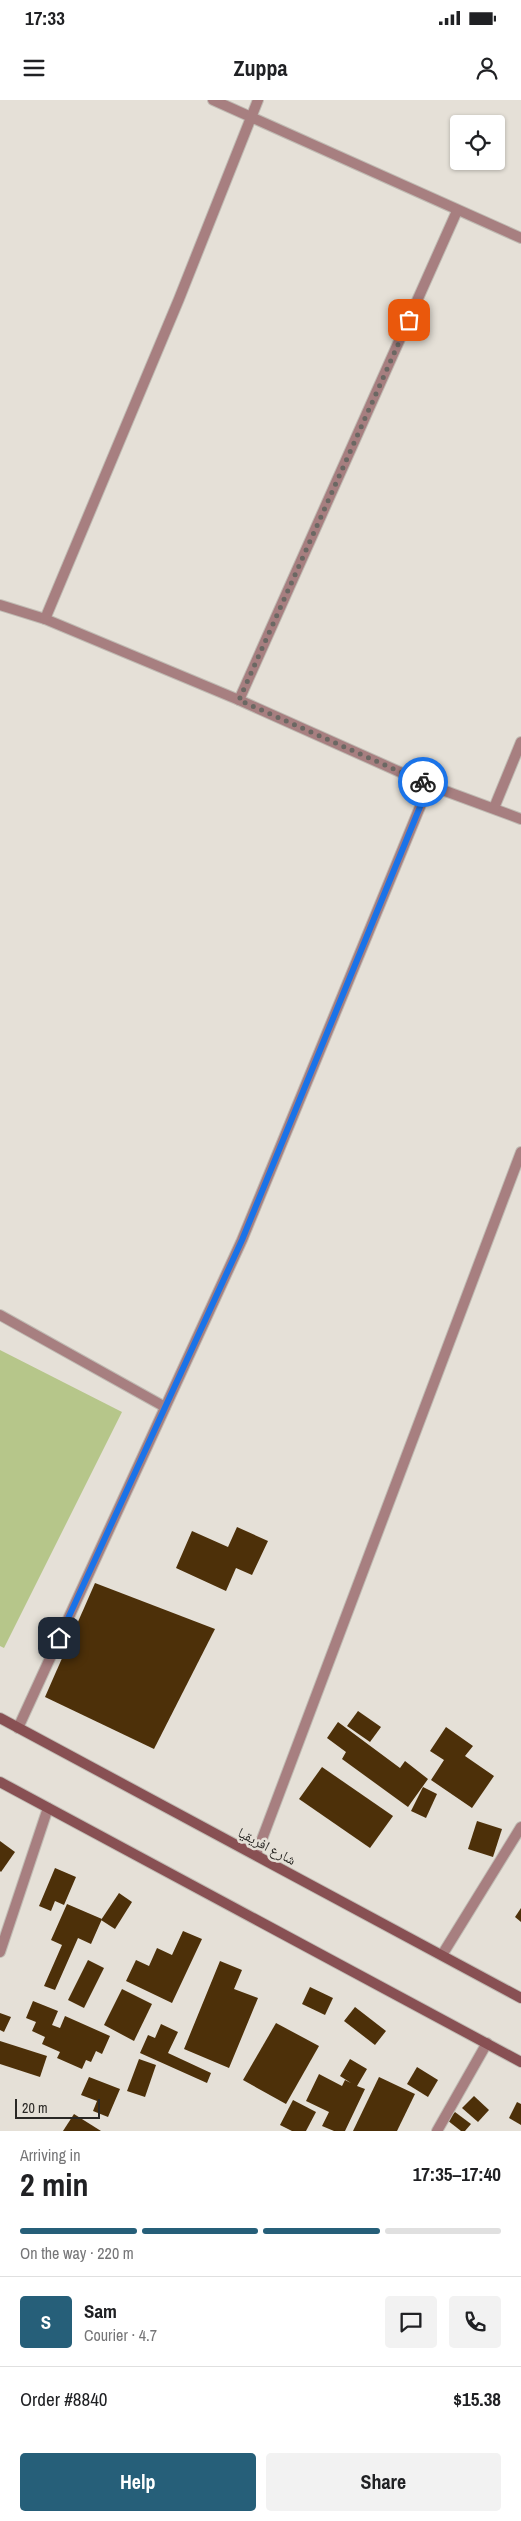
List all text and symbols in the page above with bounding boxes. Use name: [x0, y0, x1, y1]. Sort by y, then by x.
text: 17:33: [25, 5, 65, 31]
text: Zuppa: [233, 53, 288, 83]
icon: menu: [20, 54, 48, 82]
icon: person: [473, 54, 501, 82]
map controls: [450, 115, 505, 170]
button: locate: [450, 115, 505, 170]
pin: [388, 299, 430, 341]
icon: bag: [395, 306, 423, 334]
courier: [398, 757, 448, 807]
icon: bike: [409, 768, 437, 796]
pin: [38, 1617, 80, 1659]
icon: home: [45, 1624, 73, 1652]
street label: شارع افريقيا: [234, 1823, 299, 1870]
scale bar: [15, 2096, 100, 2119]
text: 20 m: [22, 2099, 48, 2117]
text: Arriving in: [20, 2144, 81, 2166]
text: 17:35–17:40: [413, 2161, 501, 2187]
text: 2 min: [20, 2163, 89, 2206]
text: On the way · 220 m: [20, 2242, 134, 2264]
button: chat: [385, 2296, 437, 2348]
button: phone: [449, 2296, 501, 2348]
text: Sam: [84, 2298, 117, 2324]
text: S: [41, 2309, 51, 2335]
text: Courier · 4.7: [84, 2324, 157, 2346]
text: Order #8840: [20, 2386, 107, 2412]
text: $15.38: [453, 2386, 501, 2412]
button: Help: [20, 2453, 256, 2511]
button: Share: [266, 2453, 501, 2511]

